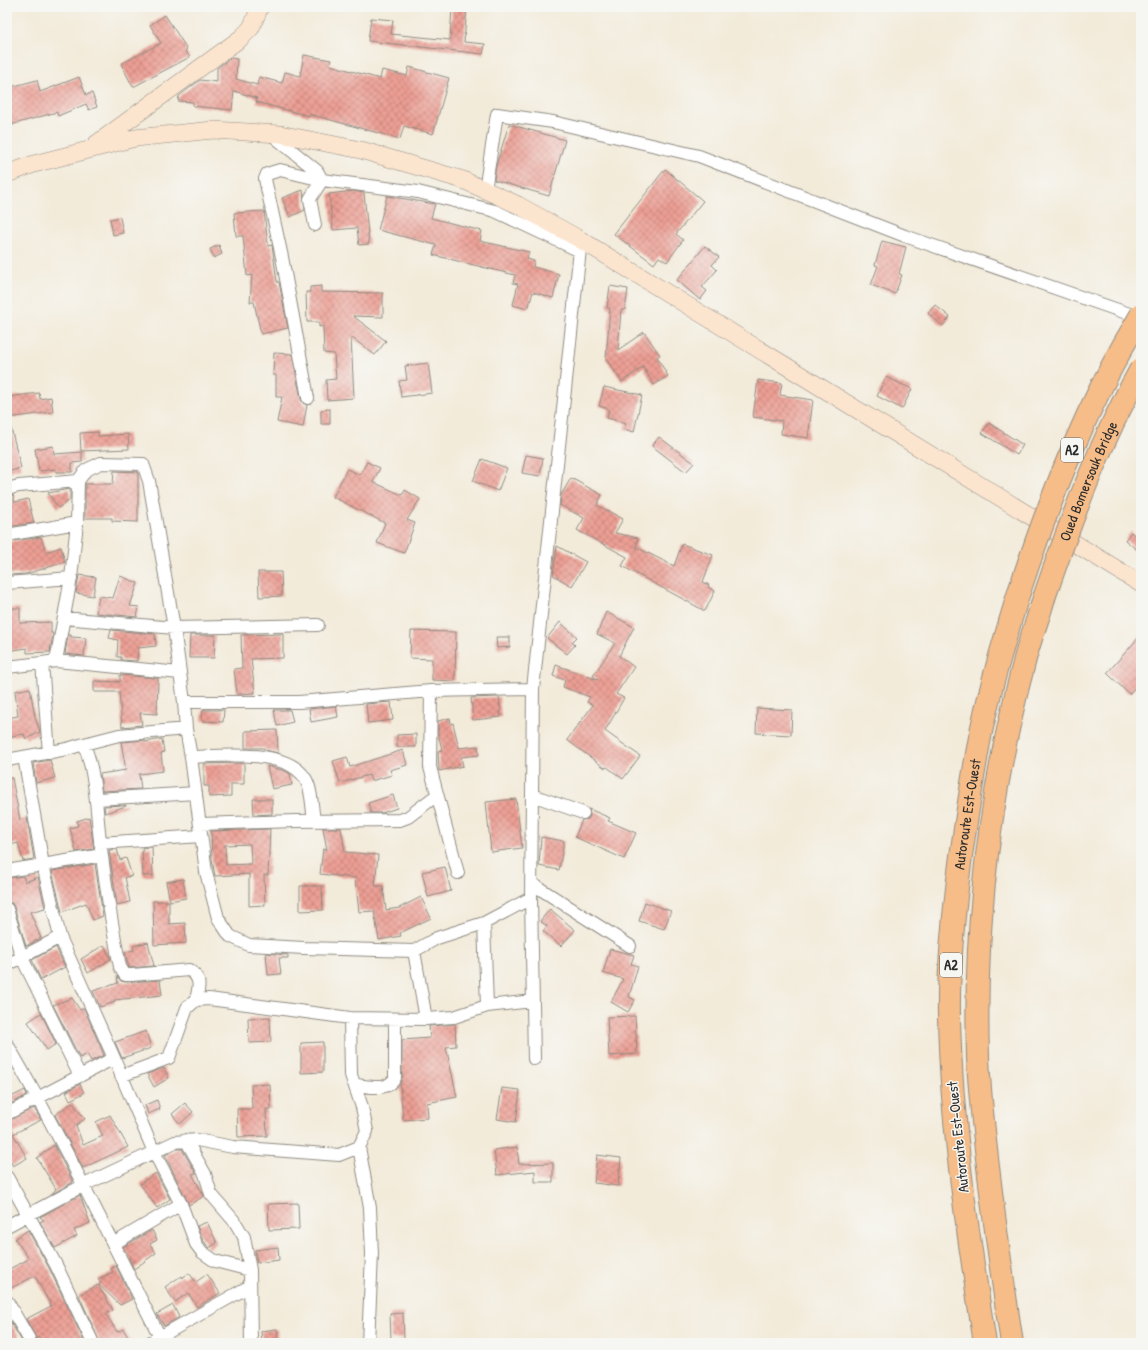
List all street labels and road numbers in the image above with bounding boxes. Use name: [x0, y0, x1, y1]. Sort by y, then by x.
street label: Oued Bomersouk Bridge: [1054, 417, 1122, 544]
road number: A2: [1061, 438, 1083, 462]
street label: Autoroute Est-Ouest: [948, 756, 986, 871]
road number: A2: [940, 953, 962, 977]
street label: Autoroute Est-Ouest: [941, 1080, 974, 1194]

